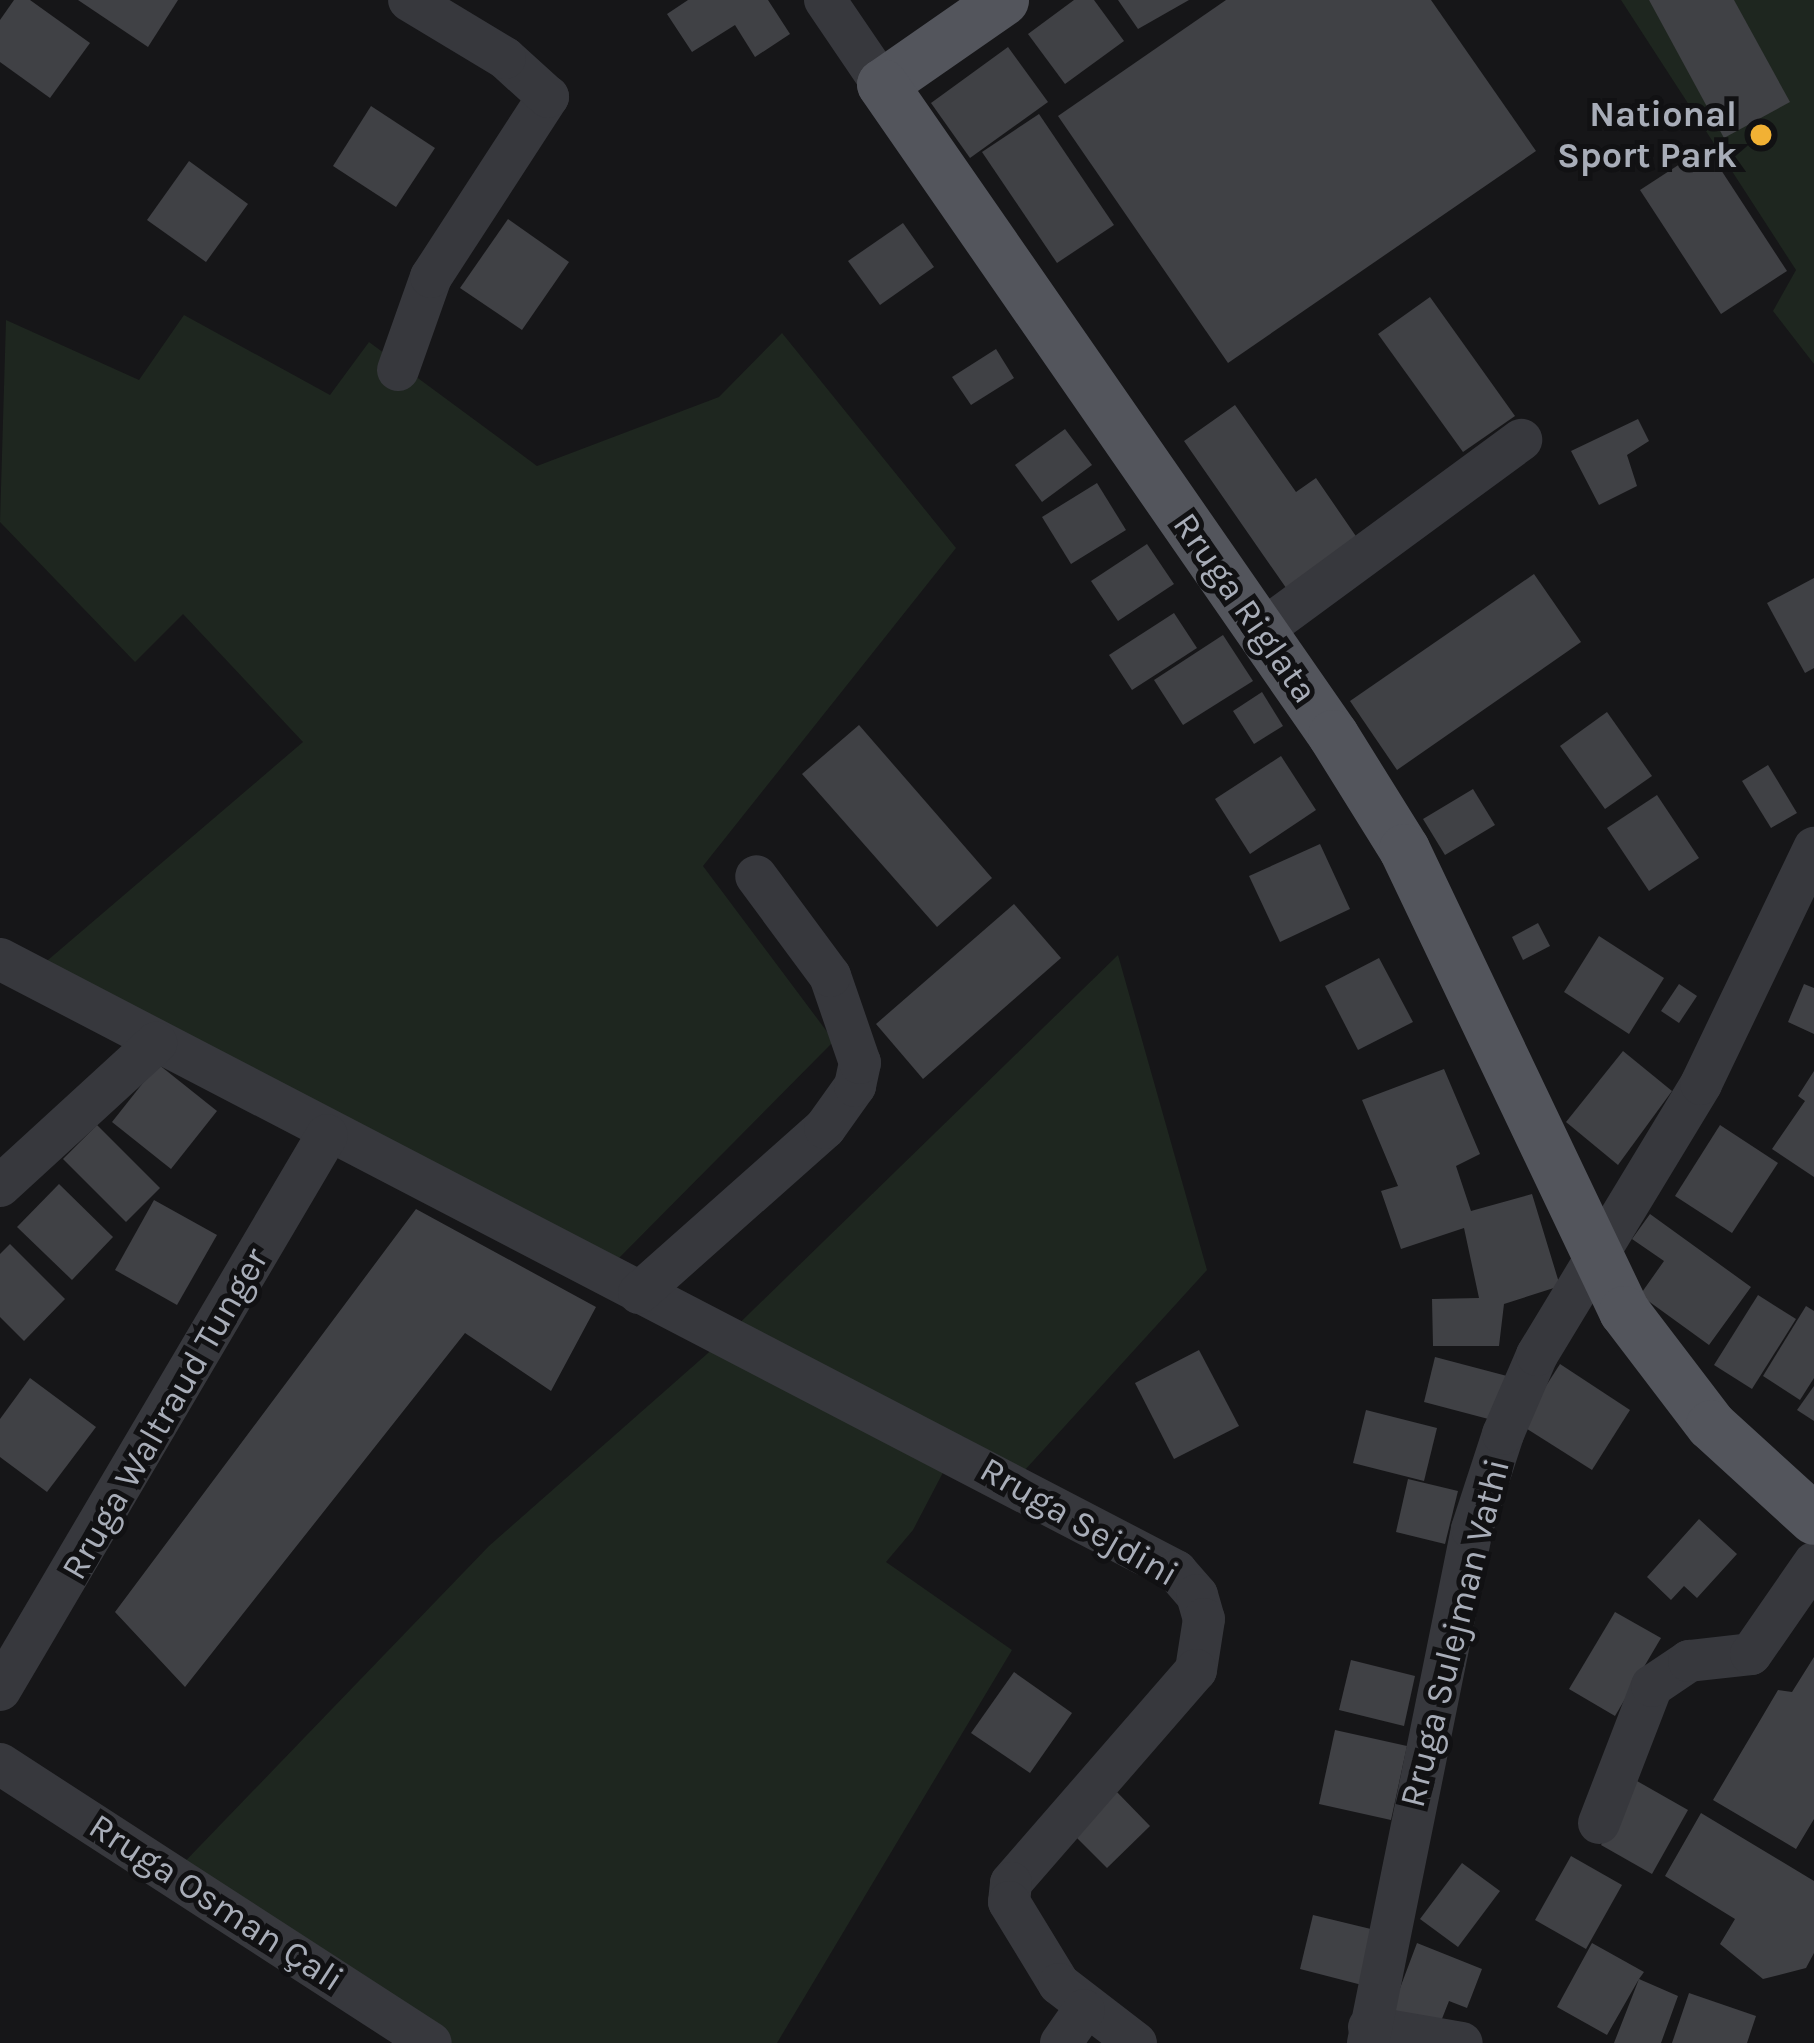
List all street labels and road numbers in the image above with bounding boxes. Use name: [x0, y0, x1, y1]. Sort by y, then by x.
street label: Rruga Riglata: [1164, 505, 1326, 711]
street label: Rruga Waltraud Tunger: [52, 1241, 278, 1587]
street label: Rruga Sejdini: [972, 1448, 1186, 1596]
street label: Rruga Sulejman Vathi: [1391, 1454, 1519, 1812]
street label: Rruga Osman Çali: [81, 1805, 351, 2001]

